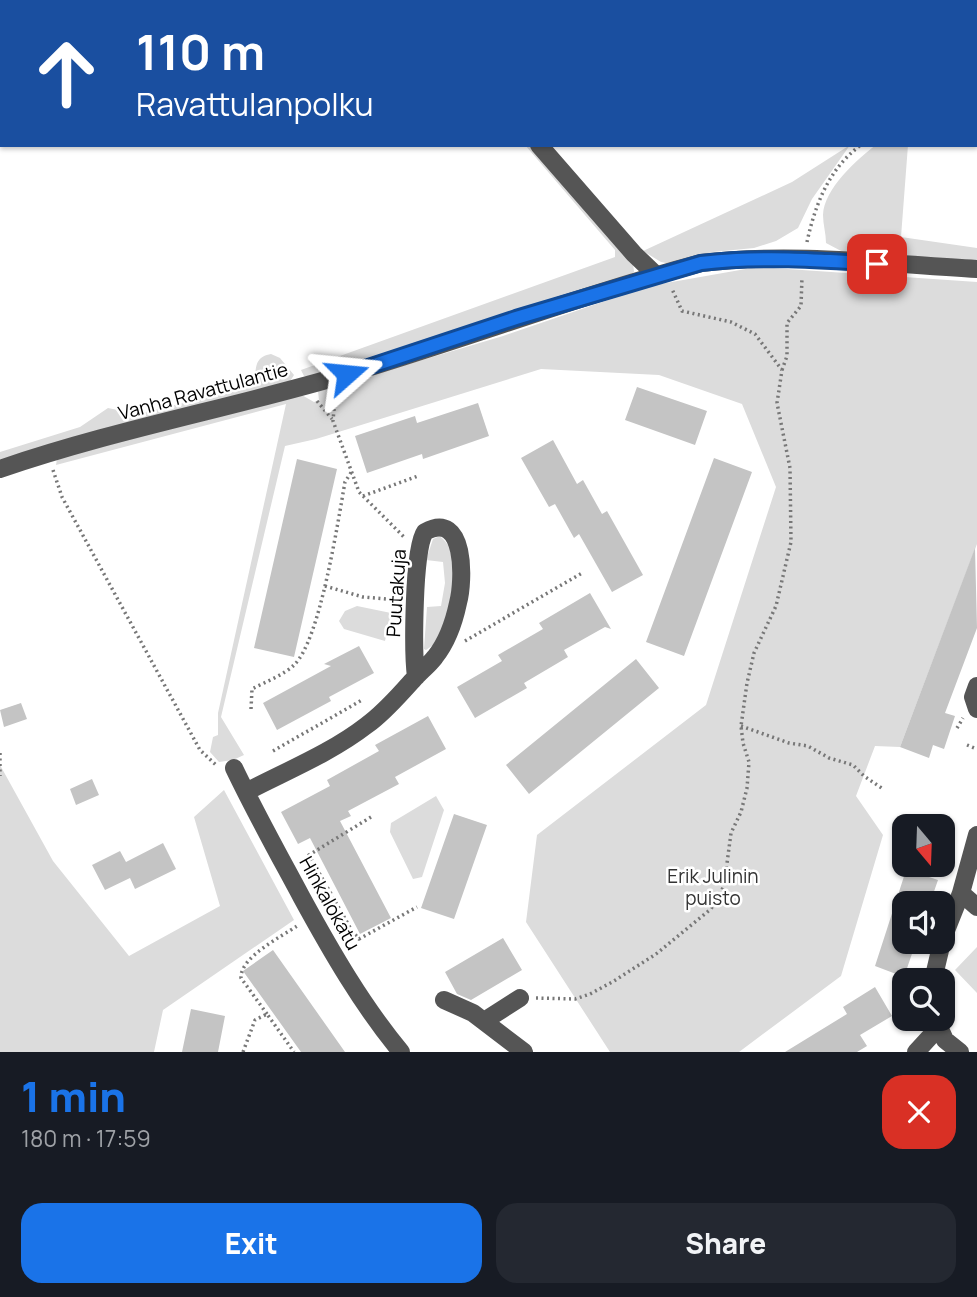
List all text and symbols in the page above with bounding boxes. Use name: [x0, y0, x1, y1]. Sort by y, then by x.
text: 110 m: [136, 18, 265, 85]
icon: ahead: [21, 28, 112, 119]
text: Ravattulanpolku: [136, 82, 374, 126]
pin: [847, 234, 907, 294]
icon: arrive: [858, 245, 896, 283]
position arrow: [310, 337, 384, 411]
street label: Vanha Ravattulantie: [115, 356, 291, 426]
street label: Puutakuja: [380, 548, 412, 638]
north arrow: [892, 814, 956, 877]
map controls: [892, 814, 955, 1031]
street label: Hinkalokatu: [294, 852, 366, 954]
park label: Erik Julinin puisto: [667, 863, 759, 911]
button: sound: [892, 891, 955, 954]
button: search: [892, 968, 955, 1031]
text: 1 min: [21, 1067, 126, 1125]
button: close: [882, 1075, 956, 1149]
text: 180 m · 17:59: [21, 1122, 151, 1154]
button: Exit: [21, 1203, 482, 1283]
button: Share: [496, 1203, 956, 1283]

